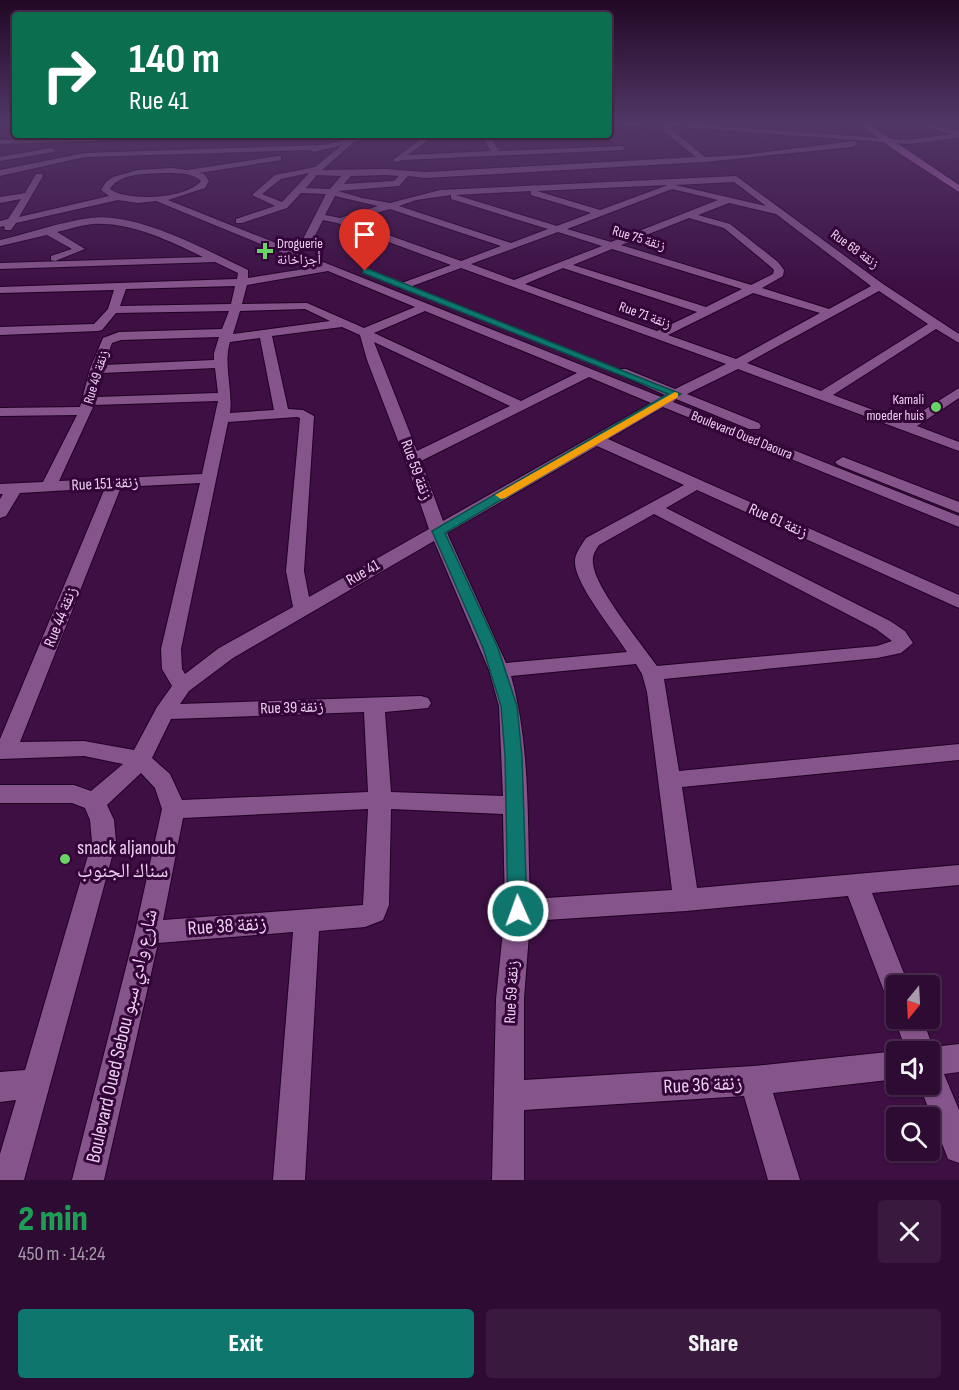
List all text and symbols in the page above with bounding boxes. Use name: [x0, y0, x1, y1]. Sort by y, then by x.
text: 140 m: [129, 34, 220, 85]
icon: right: [30, 36, 108, 114]
text: Rue 41: [129, 85, 189, 117]
pin: [339, 209, 390, 271]
icon: arrive: [348, 218, 381, 251]
street label: Rue 75 زنقة: [610, 222, 668, 254]
street label: Rue 68 زنقة: [827, 226, 883, 272]
place label: Droguerie أجزاخانة: [277, 235, 323, 268]
marker: Droguerie أجزاخانة: [258, 244, 272, 258]
street label: Rue 71 زنقة: [617, 298, 673, 332]
street label: Rue 49 زنقة: [80, 348, 112, 406]
place label: Kamali moeder huis: [866, 391, 924, 424]
marker: Kamali moeder huis: [929, 400, 943, 414]
street label: Boulevard Oued Daoura: [689, 407, 795, 463]
street label: Rue 59 زنقة: [396, 437, 436, 503]
street label: Rue 151 زنقة: [71, 473, 139, 495]
street label: Rue 61 زنقة: [746, 500, 810, 542]
street label: Rue 41: [343, 556, 383, 590]
street label: Rue 44 زنقة: [40, 584, 82, 650]
street label: Rue 39 زنقة: [260, 697, 324, 719]
place label: snack aljanoub سناك الجنوب: [77, 836, 176, 883]
marker: snack aljanoub سناك الجنوب: [58, 852, 72, 866]
position arrow: [486, 879, 550, 943]
street label: Boulevard Oued Sebou شارع وادي سبو: [81, 907, 166, 1166]
street label: Rue 38 زنقة: [187, 911, 267, 941]
street label: Rue 59 زنقة: [501, 960, 523, 1024]
north arrow: [886, 975, 940, 1029]
map controls: [886, 975, 940, 1161]
button: sound: [886, 1041, 940, 1095]
street label: Rue 36 زنقة: [663, 1071, 743, 1099]
button: search: [886, 1107, 940, 1161]
text: 2 min: [18, 1198, 88, 1241]
button: close: [878, 1200, 941, 1263]
text: 450 m · 14:24: [18, 1242, 105, 1266]
button: Exit: [18, 1309, 474, 1378]
button: Share: [486, 1309, 941, 1378]

